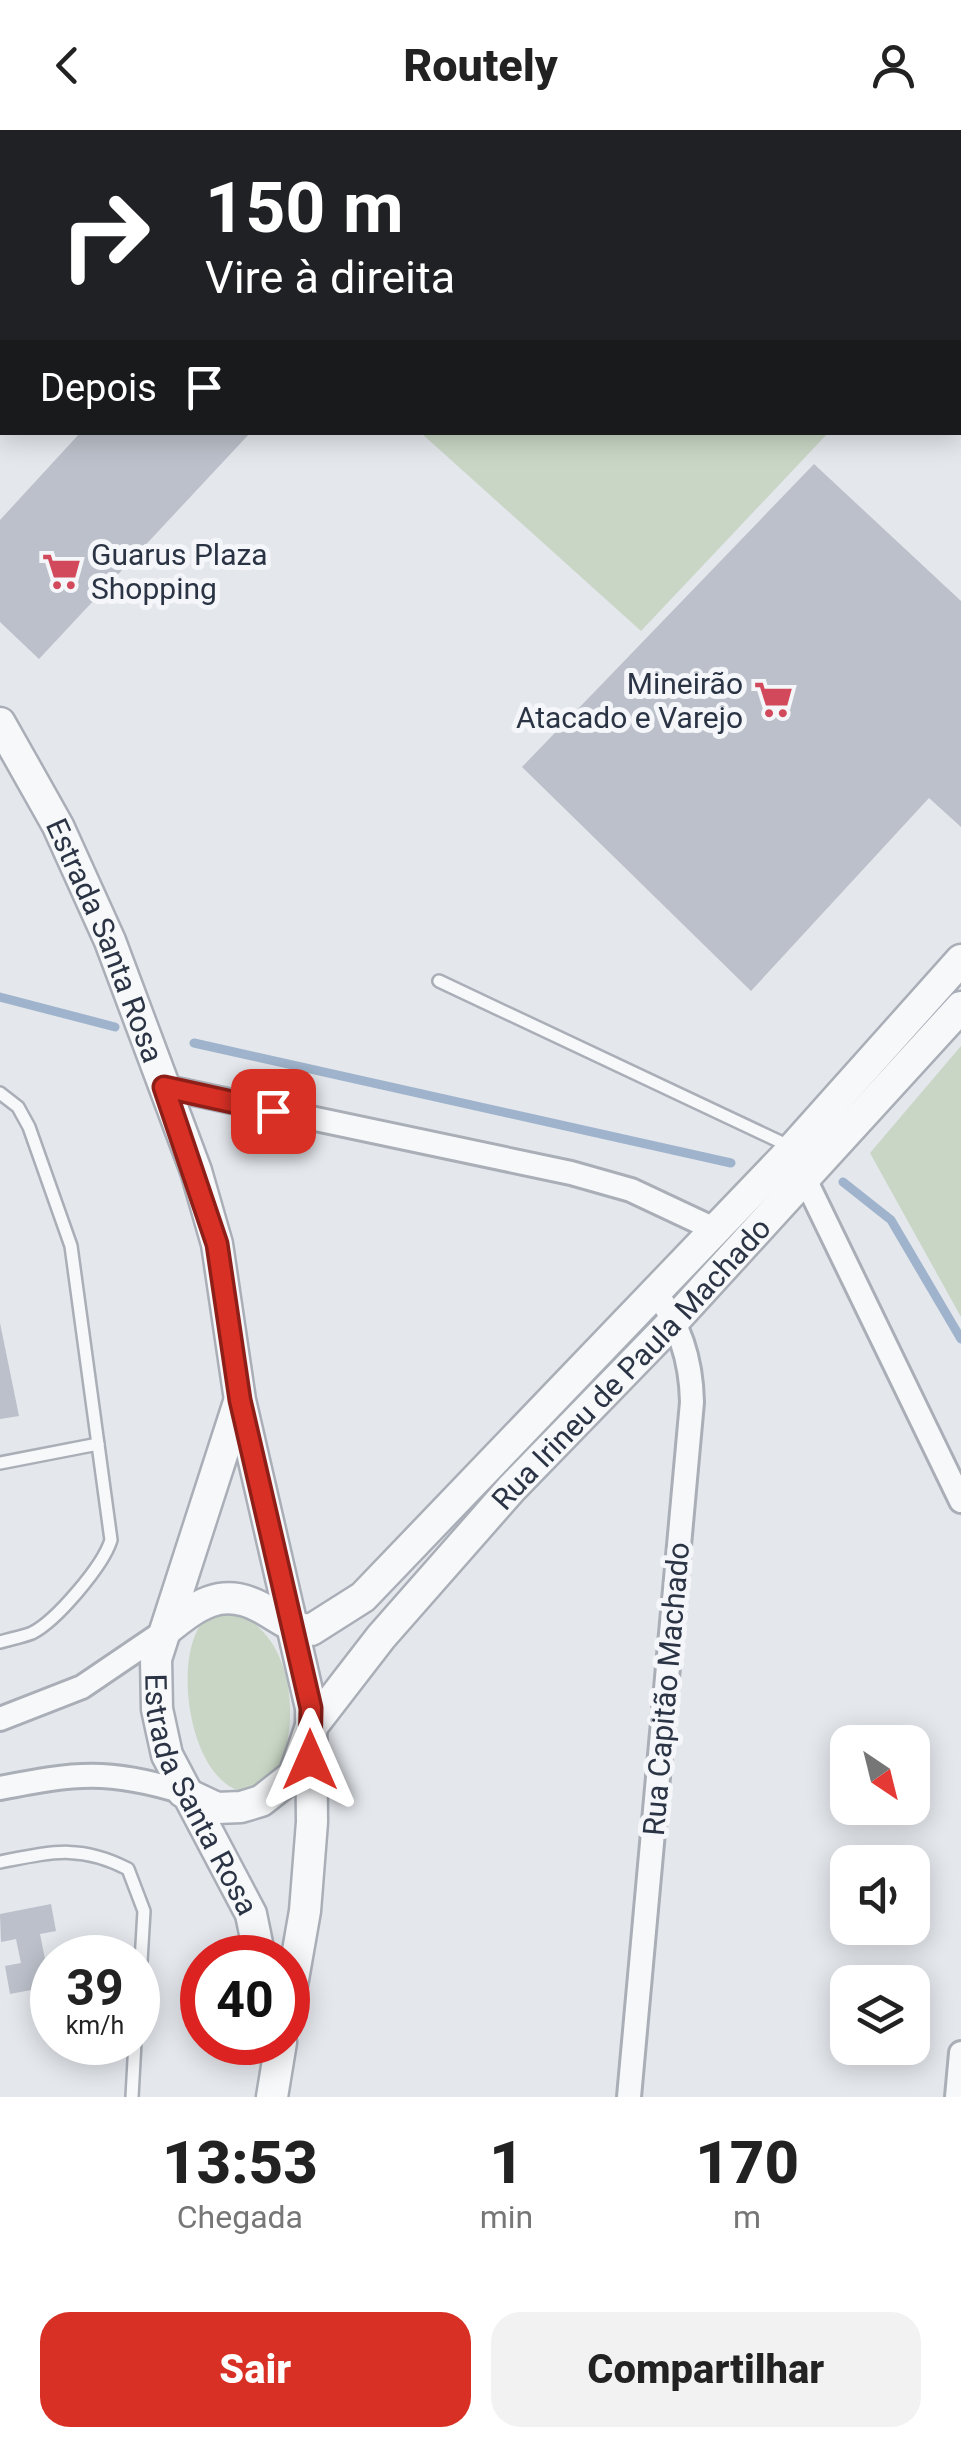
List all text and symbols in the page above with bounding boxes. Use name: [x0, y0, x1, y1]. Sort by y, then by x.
icon: back: [40, 38, 95, 93]
icon: person: [866, 38, 921, 93]
text: Routely: [403, 39, 558, 92]
text: 150 m: [205, 167, 404, 249]
icon: right: [40, 170, 170, 300]
text: Vire à direita: [205, 251, 455, 304]
icon: arrive: [177, 360, 232, 415]
text: Depois: [40, 366, 157, 410]
place label: Guarus Plaza Shopping: [91, 537, 268, 606]
supermarket icon: Guarus Plaza Shopping: [40, 550, 82, 592]
place label: Mineirão Atacado e Varejo: [516, 666, 743, 735]
supermarket icon: Mineirão Atacado e Varejo: [752, 679, 794, 721]
street label: Estrada Santa Rosa: [39, 813, 171, 1067]
pin: [231, 1069, 316, 1154]
icon: arrive: [246, 1084, 301, 1139]
street label: Rua Irineu de Paula Machado: [484, 1210, 777, 1516]
street label: Rua Capitão Machado: [636, 1541, 696, 1837]
street label: Estrada Santa Rosa: [139, 1673, 266, 1921]
position arrow: [258, 1708, 362, 1812]
north arrow: [830, 1725, 930, 1825]
map controls: [830, 1725, 930, 2065]
button: sound: [830, 1845, 930, 1945]
speed limit sign: 40: [180, 1935, 310, 2065]
text: 39: [66, 1959, 124, 2017]
button: layers: [830, 1965, 930, 2065]
text: km/h: [66, 2011, 124, 2040]
text: 13:53: [162, 2127, 318, 2198]
text: 1: [489, 2127, 524, 2198]
text: 170: [695, 2127, 799, 2198]
text: Chegada: [177, 2198, 303, 2236]
text: min: [480, 2198, 533, 2236]
text: m: [733, 2198, 761, 2236]
button: Sair: [40, 2312, 471, 2427]
button: Compartilhar: [491, 2312, 921, 2427]

